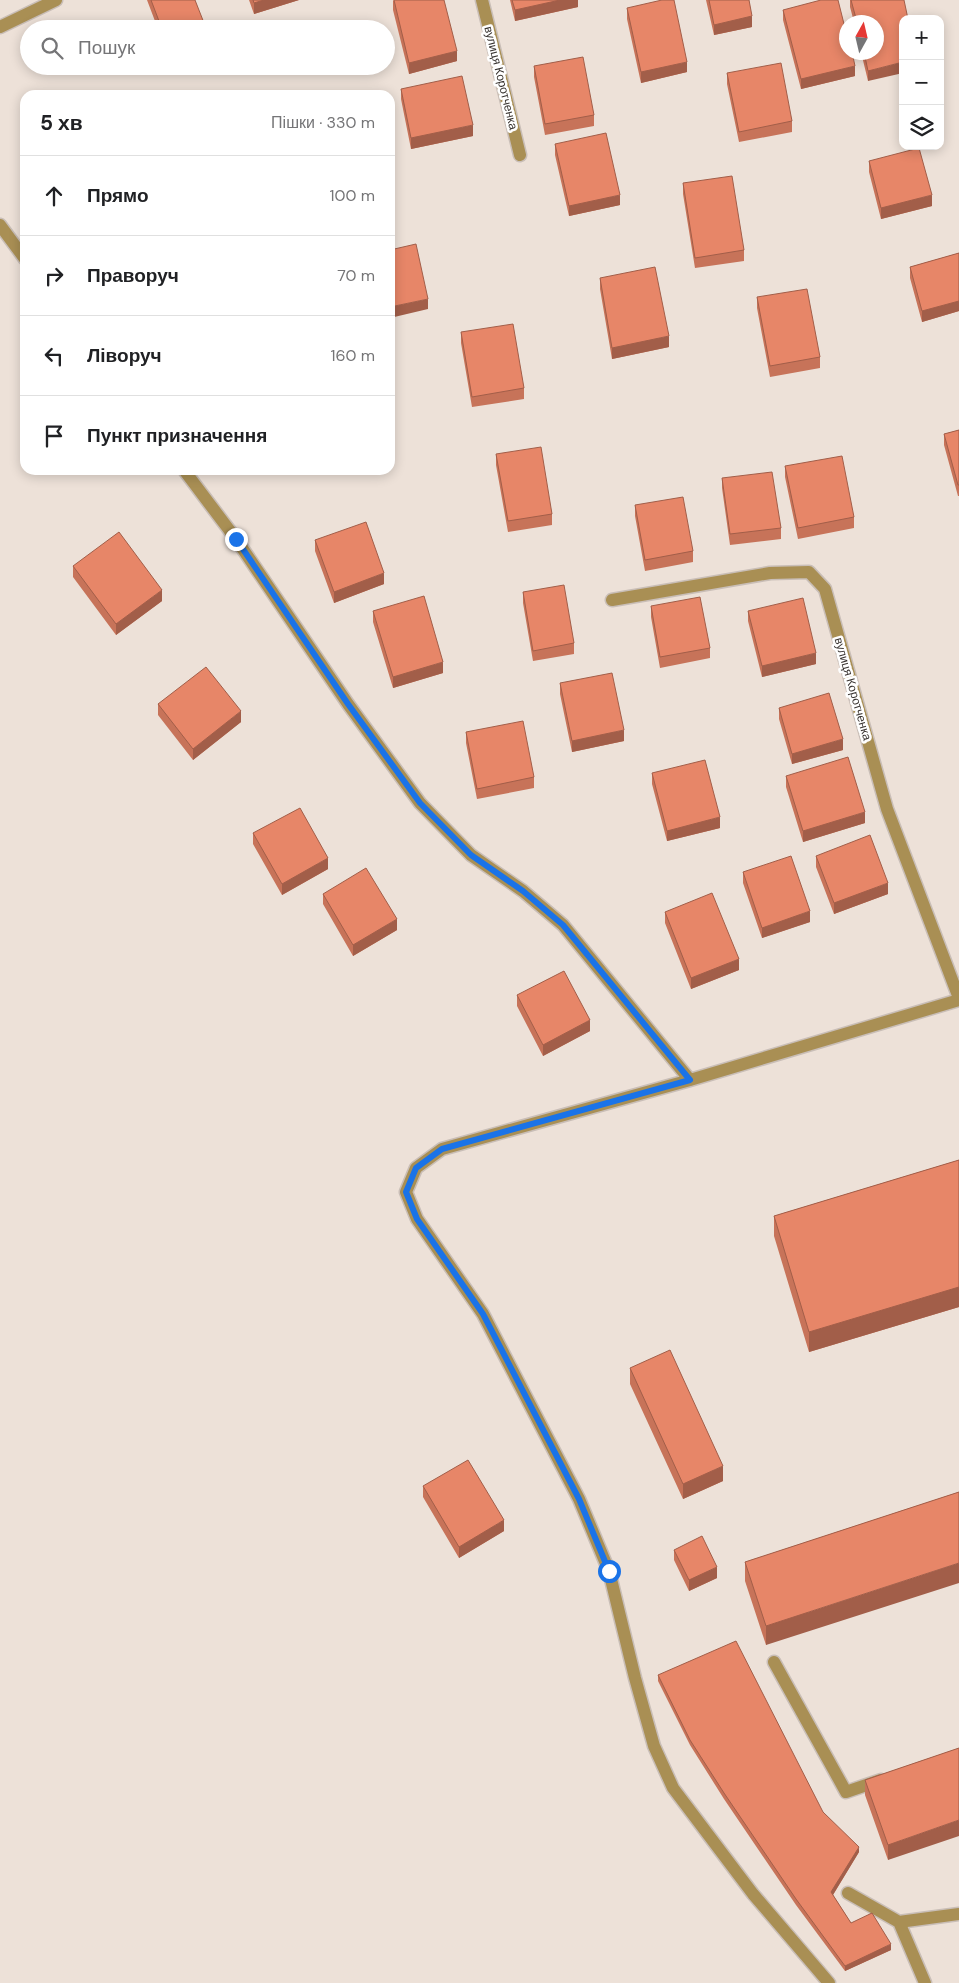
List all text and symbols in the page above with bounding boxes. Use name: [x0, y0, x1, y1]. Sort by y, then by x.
north arrow: [839, 15, 884, 60]
map controls: [899, 15, 944, 150]
button: +: [899, 15, 944, 60]
search box: [20, 20, 395, 75]
street label: вулиця Коротченка: [480, 25, 522, 132]
icon: search: [38, 34, 66, 62]
text: Пошук: [78, 35, 135, 60]
button: −: [899, 60, 944, 105]
button: layers: [899, 105, 944, 150]
text: 5 хв: [40, 109, 83, 137]
text: Пішки · 330 m: [271, 112, 375, 133]
icon: ahead: [40, 182, 68, 210]
text: Прямо: [87, 183, 149, 208]
text: 100 m: [330, 185, 375, 206]
icon: right: [40, 262, 68, 290]
text: Праворуч: [87, 263, 179, 288]
text: 70 m: [337, 265, 375, 286]
icon: left: [40, 342, 68, 370]
text: Ліворуч: [87, 343, 162, 368]
text: 160 m: [331, 345, 375, 366]
icon: arrive: [40, 422, 68, 450]
text: Пункт призначення: [87, 423, 267, 448]
route end: [225, 528, 248, 551]
street label: вулиця Коротченка: [831, 636, 875, 743]
route start: [598, 1560, 621, 1583]

